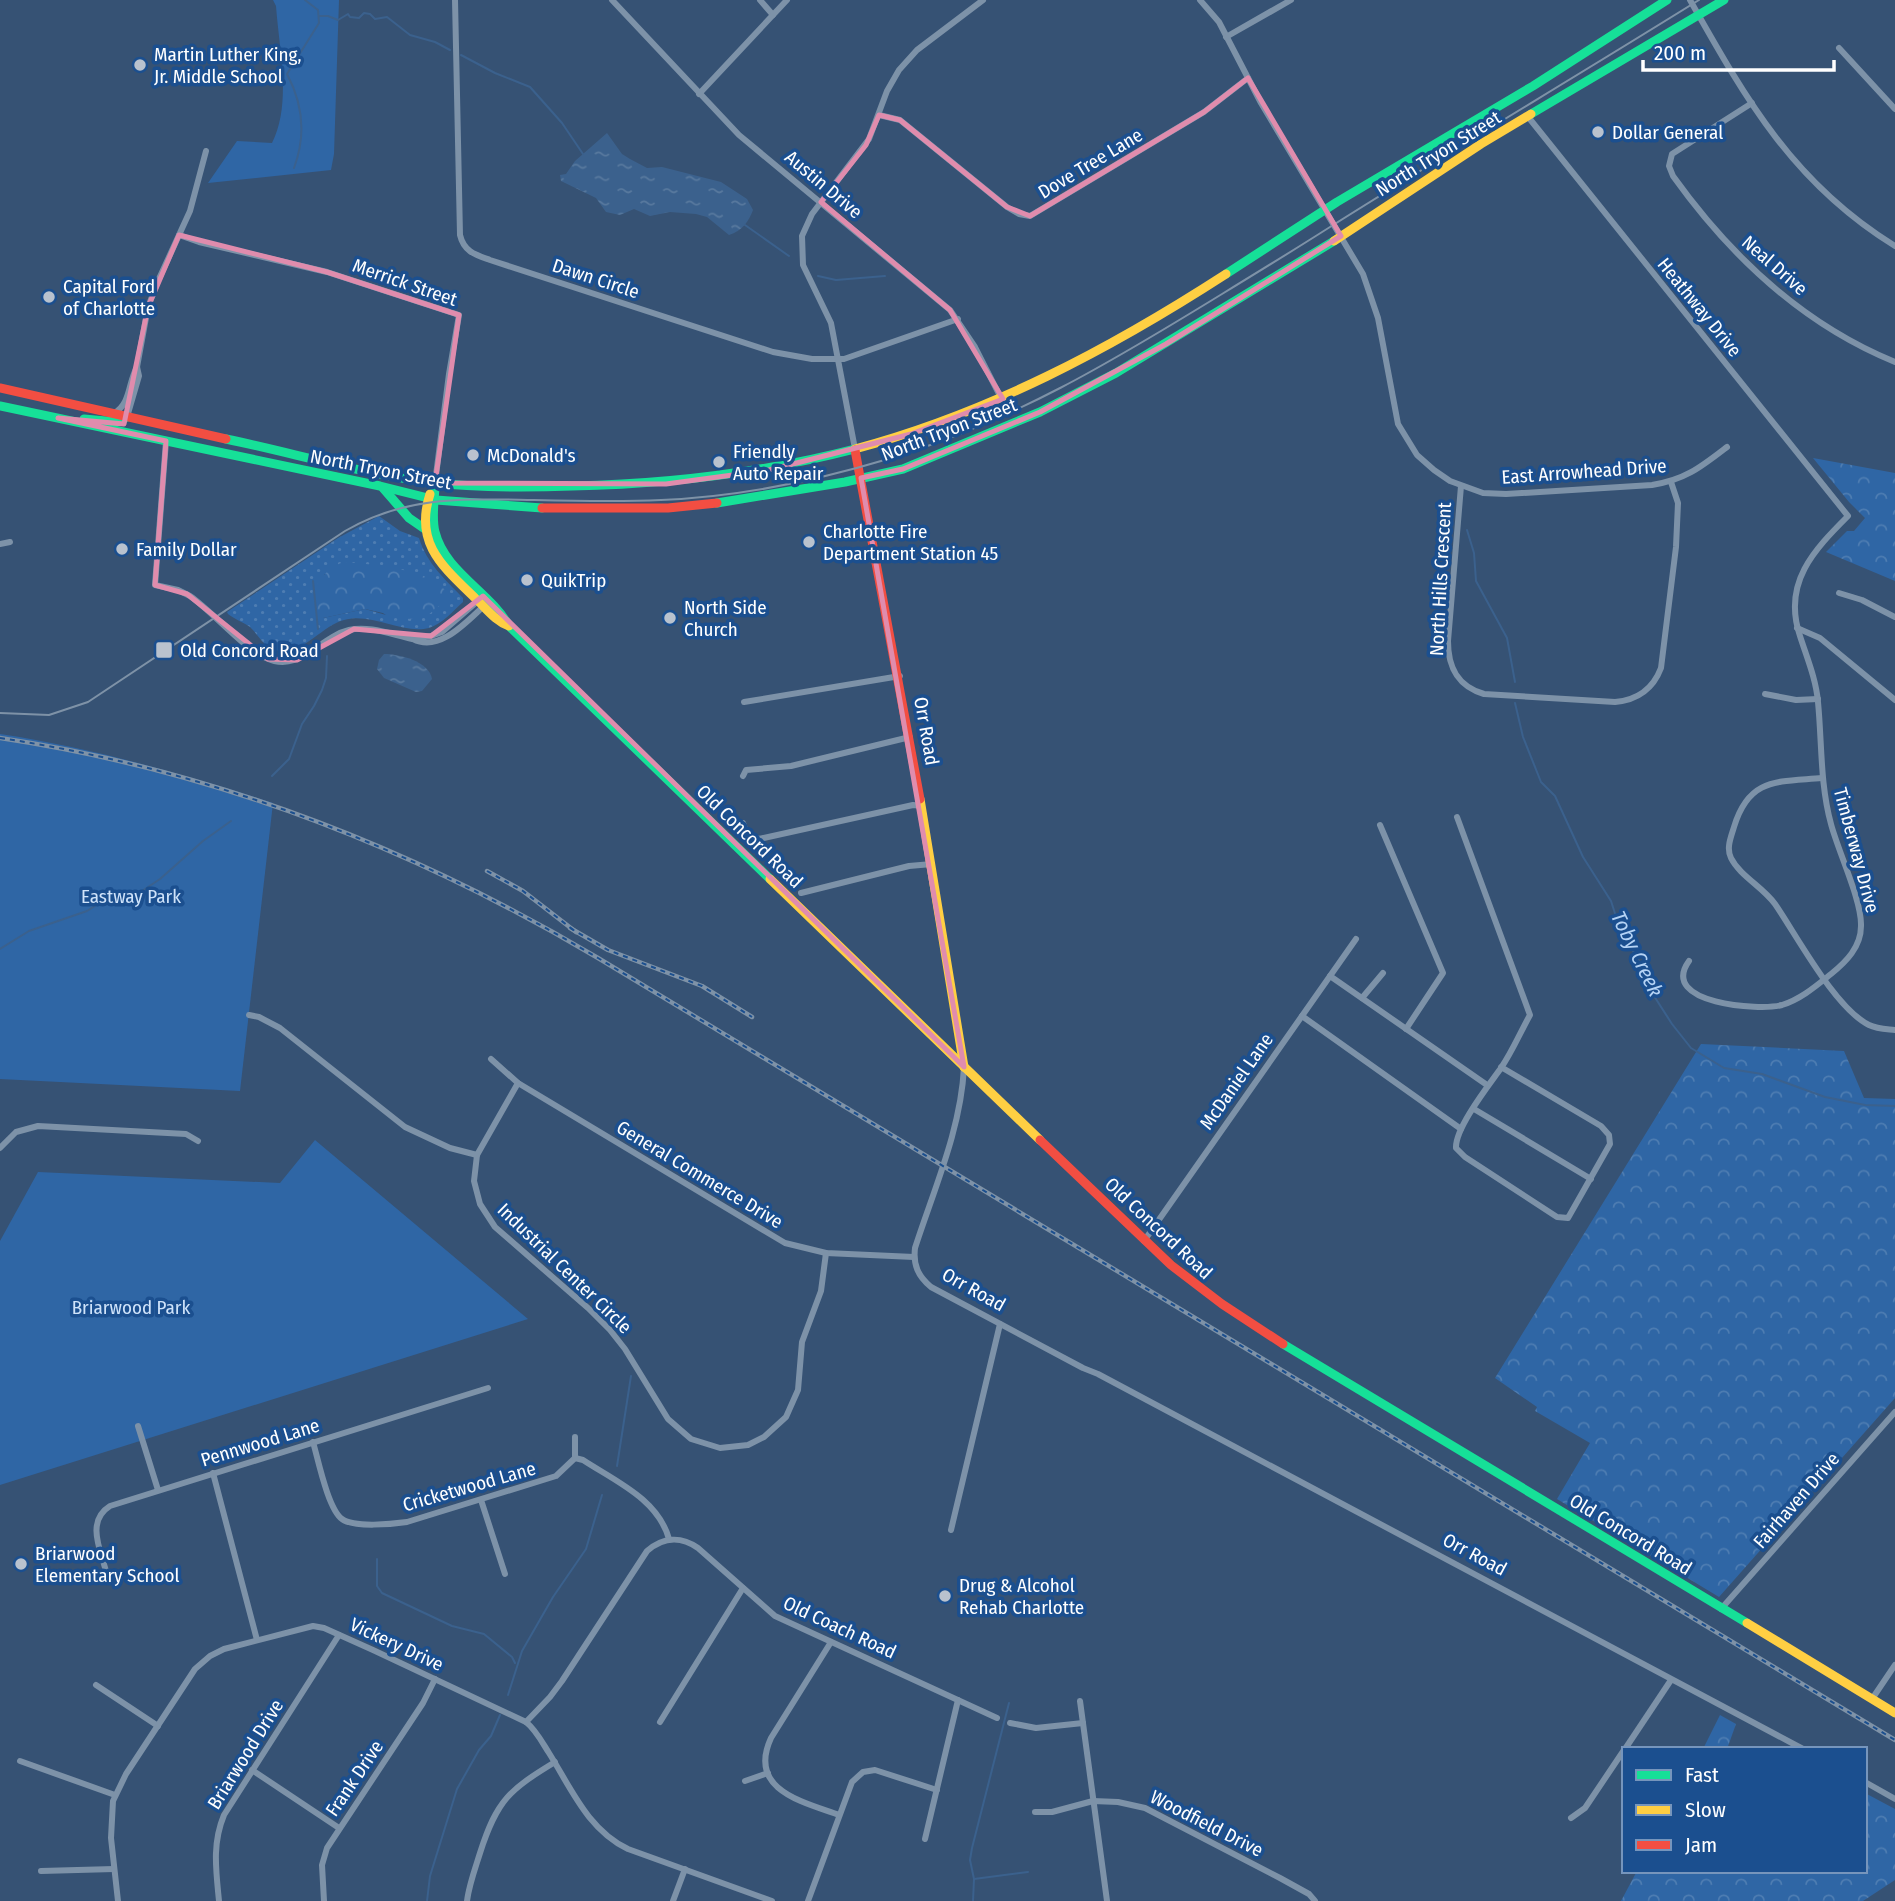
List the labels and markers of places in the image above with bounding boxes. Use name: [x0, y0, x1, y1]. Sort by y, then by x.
place label: Martin Luther King, Jr. Middle School: [154, 43, 301, 88]
marker: Martin Luther King, Jr. Middle School: [132, 57, 148, 73]
place label: Dollar General: [1612, 121, 1723, 144]
marker: Dollar General: [1590, 124, 1606, 140]
place label: Capital Ford of Charlotte: [63, 275, 155, 320]
marker: Capital Ford of Charlotte: [41, 289, 57, 305]
place label: Friendly Auto Repair: [733, 440, 824, 485]
place label: McDonald's: [487, 444, 576, 467]
marker: McDonald's: [465, 447, 481, 463]
marker: Friendly Auto Repair: [711, 454, 727, 470]
place label: Charlotte Fire Department Station 45: [823, 520, 998, 565]
marker: Charlotte Fire Department Station 45: [801, 534, 817, 550]
place label: Family Dollar: [136, 538, 237, 561]
marker: Family Dollar: [114, 541, 130, 557]
place label: QuikTrip: [541, 569, 606, 592]
marker: QuikTrip: [519, 572, 535, 588]
place label: North Side Church: [684, 596, 767, 641]
marker: North Side Church: [662, 610, 678, 626]
place label: Old Concord Road: [180, 639, 319, 662]
marker: Old Concord Road: [154, 640, 174, 660]
place label: Briarwood Elementary School: [35, 1542, 180, 1587]
marker: Briarwood Elementary School: [13, 1556, 29, 1572]
place label: Drug & Alcohol Rehab Charlotte: [959, 1574, 1084, 1619]
marker: Drug & Alcohol Rehab Charlotte: [937, 1588, 953, 1604]

